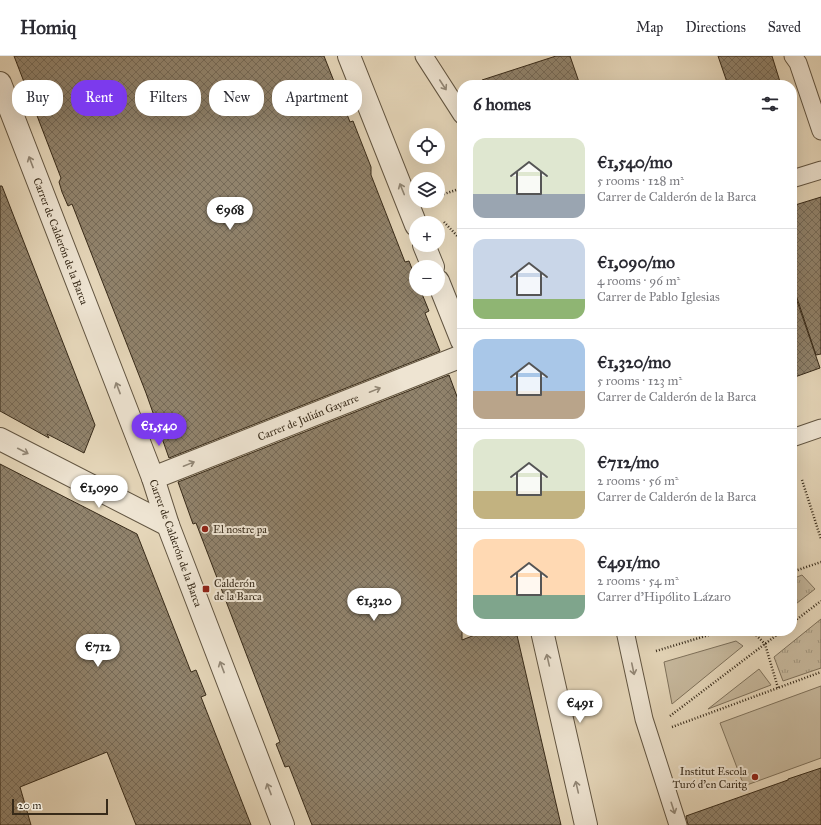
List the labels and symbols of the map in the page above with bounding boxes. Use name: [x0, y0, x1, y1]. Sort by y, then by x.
one-way arrow: [439, 80, 447, 91]
one-way arrow: [26, 157, 34, 169]
street label: Carrer de Calderón de la Barca: [30, 176, 91, 307]
one-way arrow: [397, 184, 405, 196]
pin: €968: [206, 197, 254, 231]
one-way arrow: [114, 383, 122, 395]
one-way arrow: [369, 386, 381, 393]
street label: Carrer de Julián Gayarre: [256, 391, 361, 445]
pin: €1,540: [126, 413, 192, 447]
one-way arrow: [17, 448, 29, 455]
one-way arrow: [183, 460, 195, 467]
pin: €1,090: [66, 475, 132, 509]
street label: Carrer de Calderón de la Barca: [146, 478, 205, 609]
place label: El nostre pa: [213, 523, 267, 536]
marker: El nostre pa: [200, 524, 210, 534]
place label: Calderón de la Barca: [214, 577, 262, 603]
marker: Calderón de la Barca: [201, 584, 211, 594]
pin: €1,320: [341, 588, 407, 622]
pin: €712: [74, 634, 122, 668]
one-way arrow: [544, 654, 552, 667]
one-way arrow: [218, 662, 226, 674]
one-way arrow: [630, 662, 638, 675]
pin: €491: [556, 690, 604, 724]
place label: Institut Escola Turó d'en Caritg: [672, 765, 748, 791]
marker: Institut Escola Turó d'en Caritg: [750, 772, 760, 782]
one-way arrow: [573, 781, 581, 794]
one-way arrow: [264, 783, 272, 795]
scale bar: [12, 797, 108, 816]
one-way arrow: [670, 801, 677, 814]

